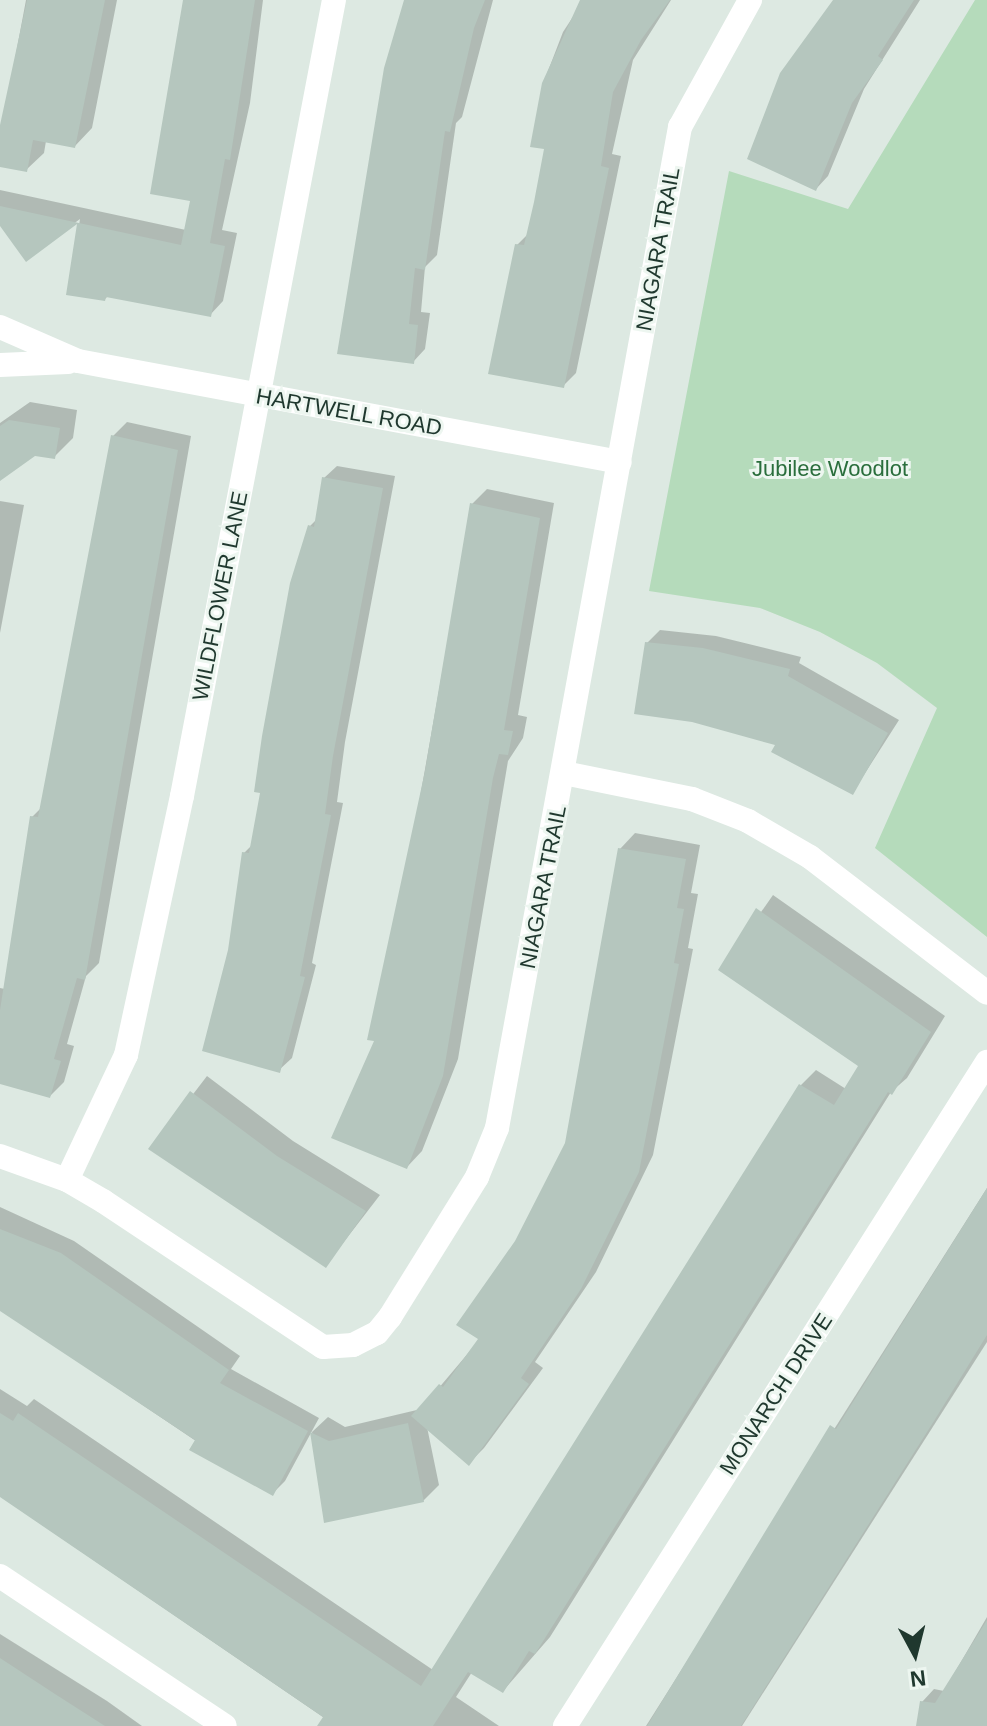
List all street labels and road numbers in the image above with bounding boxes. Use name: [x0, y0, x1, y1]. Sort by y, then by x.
street label: NIAGARA TRAIL: [630, 164, 686, 334]
street label: HARTWELL ROAD: [254, 383, 444, 441]
street label: WILDFLOWER LANE: [187, 489, 253, 703]
street label: NIAGARA TRAIL: [514, 802, 572, 972]
street label: MONARCH DRIVE: [714, 1308, 838, 1480]

